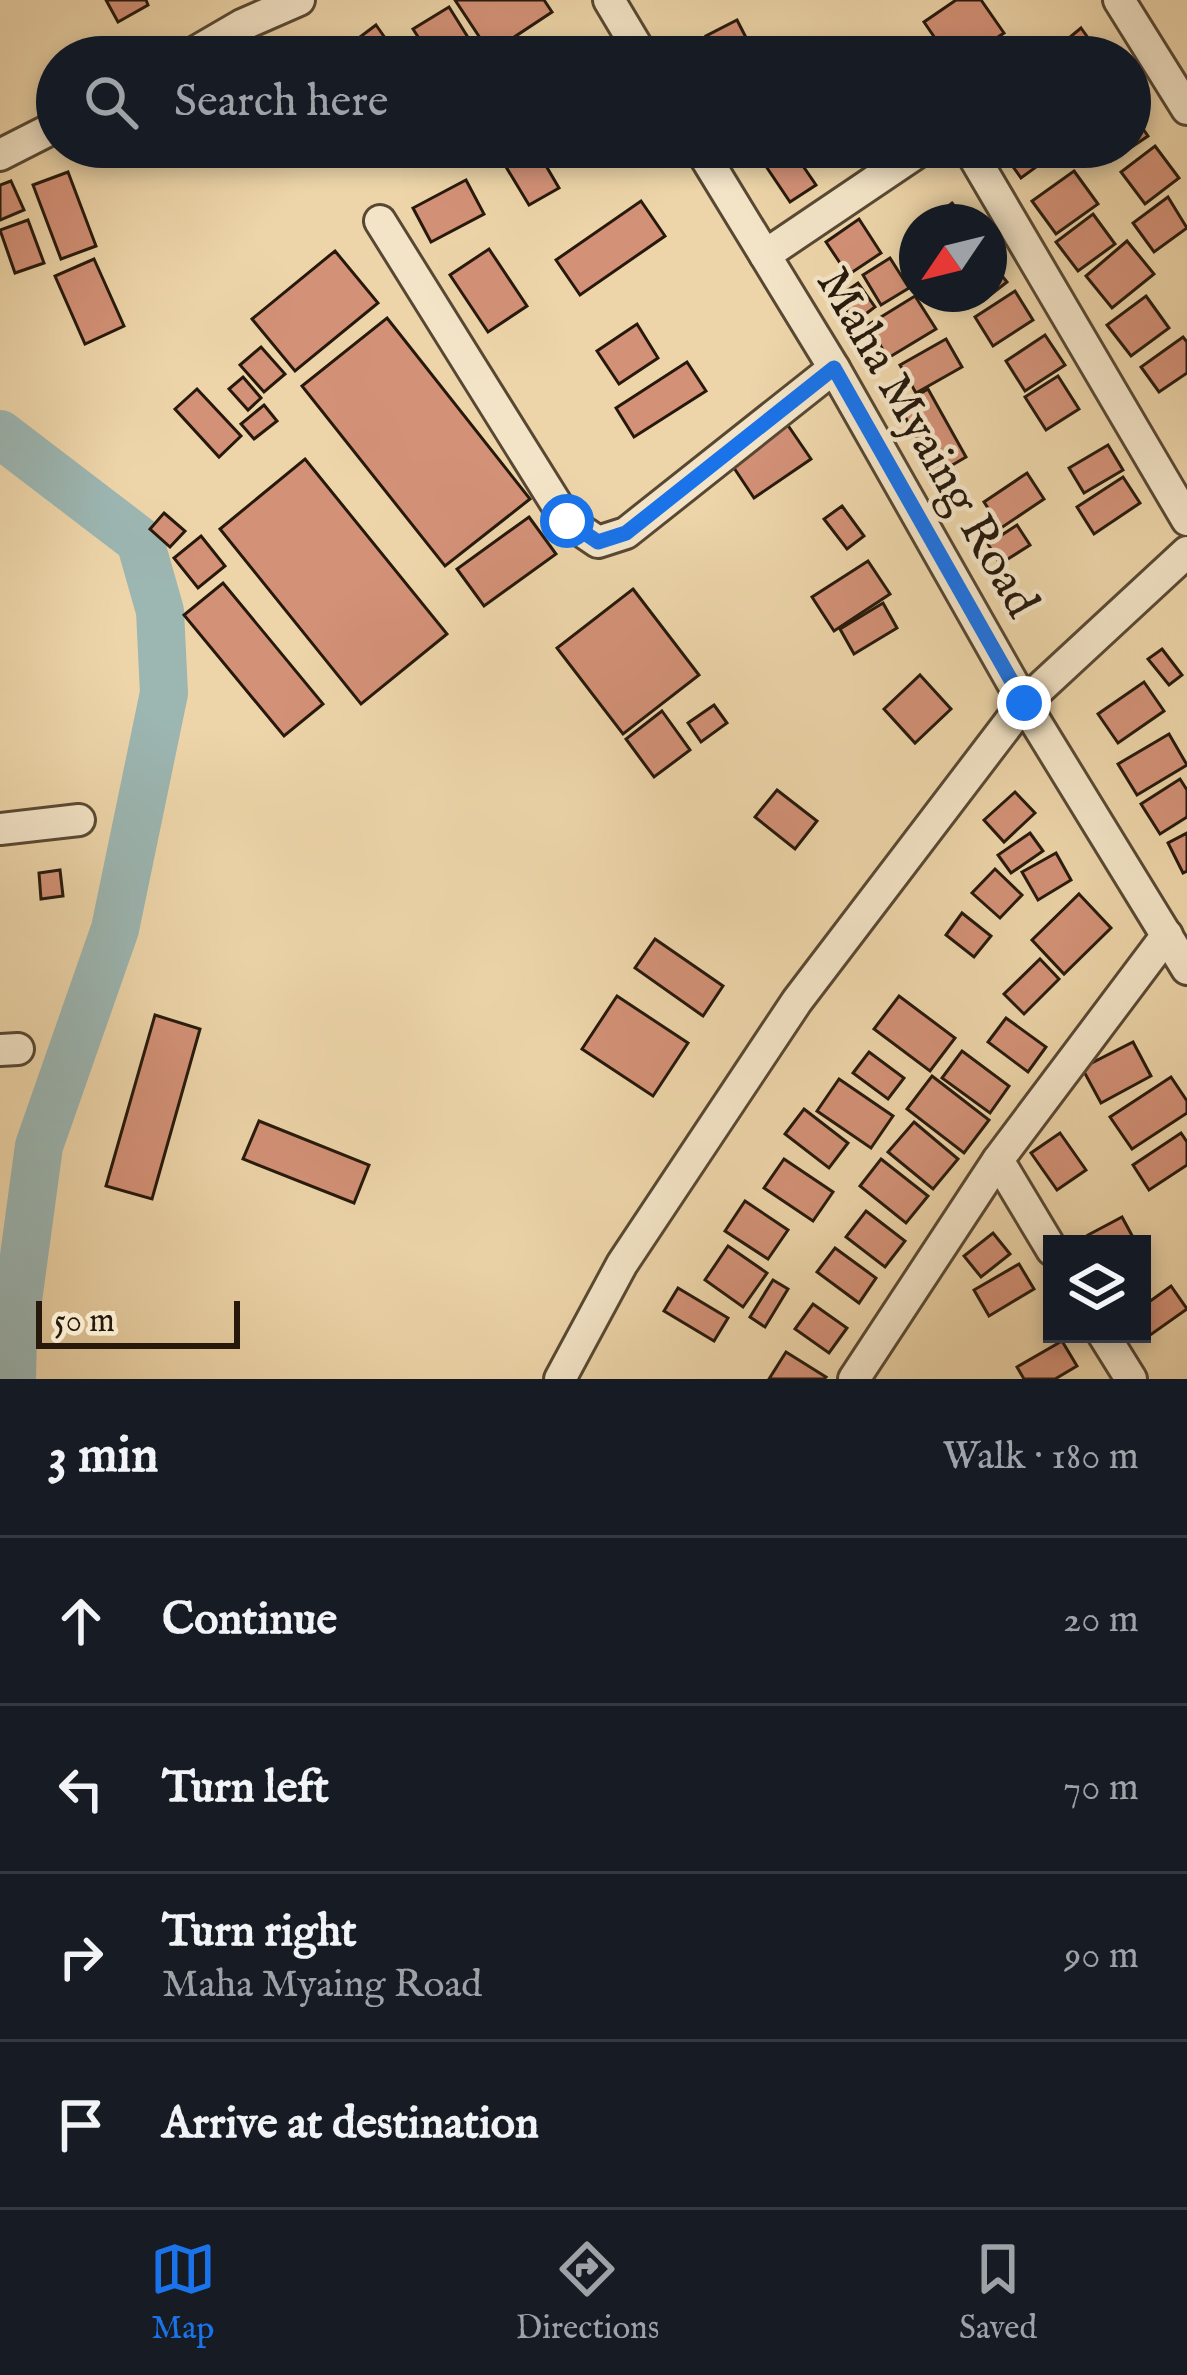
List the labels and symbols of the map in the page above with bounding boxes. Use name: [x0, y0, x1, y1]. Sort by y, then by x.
north arrow: [899, 204, 1007, 312]
street label: Maha Myaing Road: [802, 257, 1051, 629]
route start: [540, 494, 594, 548]
route end: [997, 676, 1051, 730]
scale bar: [36, 1295, 240, 1348]

